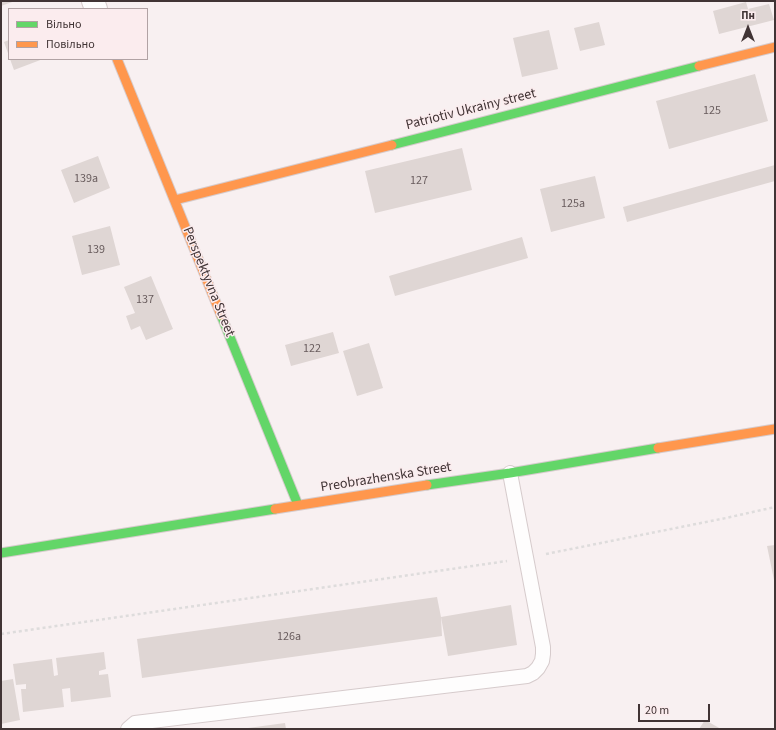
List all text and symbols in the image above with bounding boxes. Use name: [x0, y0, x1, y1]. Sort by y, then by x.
legend: [8, 8, 148, 60]
north arrow: [728, 8, 768, 48]
text: Пн: [741, 8, 755, 23]
text: Вільно: [46, 16, 82, 33]
text: Повільно: [46, 36, 95, 53]
street label: Patriotiv Ukrainy street: [404, 86, 538, 134]
house number: 125: [703, 104, 721, 118]
house number: 139а: [74, 172, 98, 186]
house number: 127: [410, 174, 428, 188]
house number: 125а: [561, 197, 585, 211]
street label: Perspektyvna Street: [178, 225, 238, 339]
house number: 139: [87, 243, 105, 257]
house number: 137: [136, 293, 154, 307]
house number: 122: [303, 342, 321, 356]
street label: Preobrazhenska Street: [319, 459, 453, 497]
house number: 126а: [277, 630, 301, 644]
scale bar: [640, 696, 712, 722]
text: 20 m: [645, 702, 669, 719]

